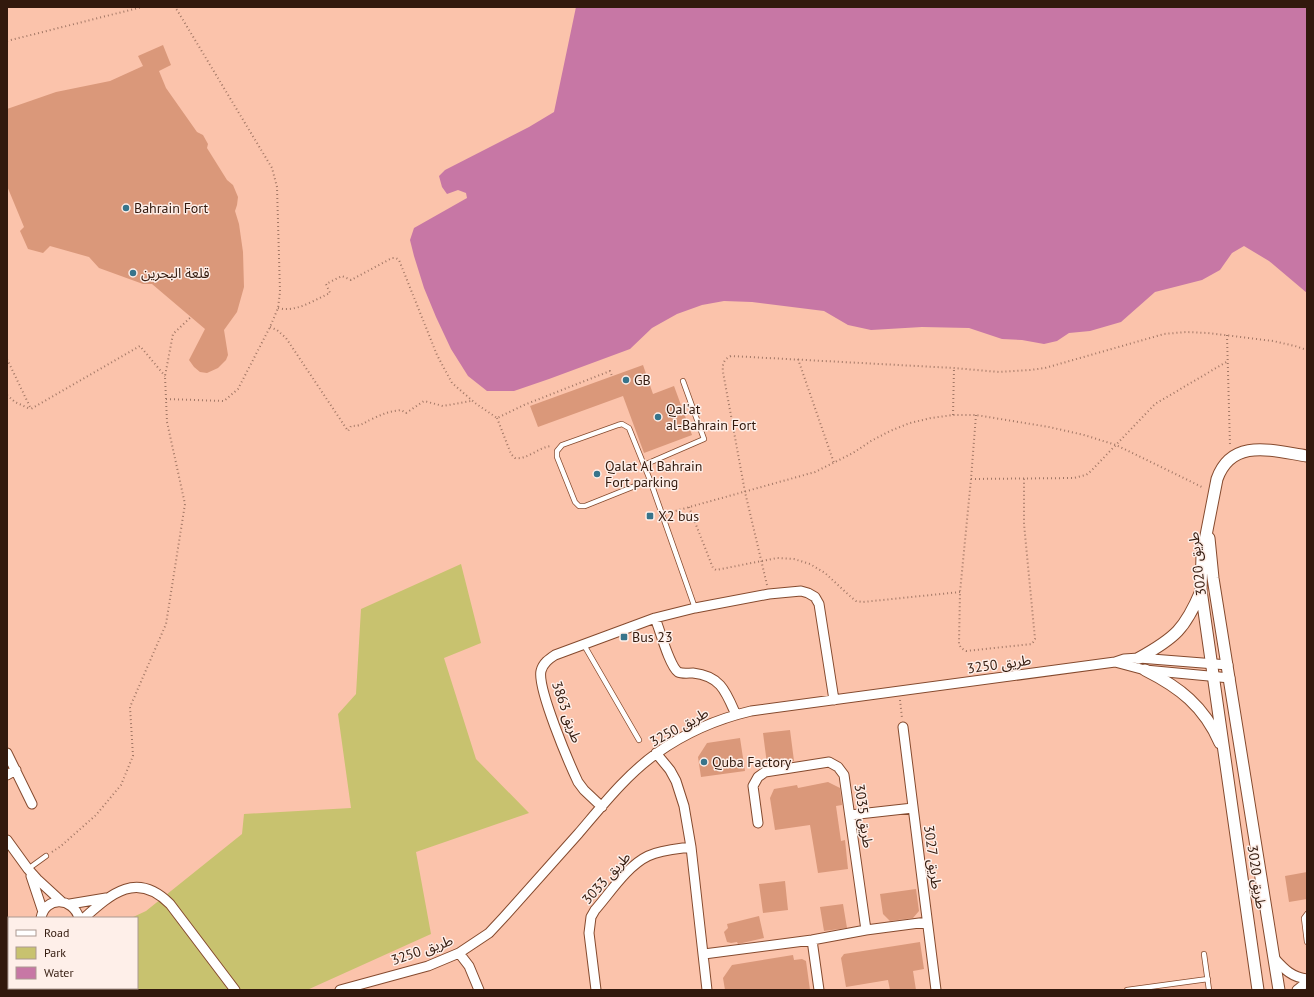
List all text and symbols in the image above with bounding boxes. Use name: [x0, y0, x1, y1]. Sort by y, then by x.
place label: Bahrain Fort: [134, 199, 209, 217]
marker: Bahrain Fort: [121, 203, 131, 213]
place label: قلعة البحرين: [141, 264, 210, 282]
marker: قلعة البحرين: [128, 268, 138, 278]
place label: GB: [634, 371, 651, 389]
marker: GB: [621, 375, 631, 385]
place label: Qal'at al-Bahrain Fort: [666, 400, 757, 434]
marker: Qal'at al-Bahrain Fort: [653, 412, 663, 422]
place label: Qalat Al Bahrain Fort parking: [605, 457, 703, 491]
marker: Qalat Al Bahrain Fort parking: [592, 469, 602, 479]
place label: X2 bus: [658, 507, 699, 525]
marker: X2 bus: [645, 511, 655, 521]
street label: طريق 3020: [1184, 531, 1211, 597]
place label: Bus 23: [632, 628, 673, 646]
marker: Bus 23: [619, 632, 629, 642]
street label: طريق 3250: [966, 651, 1032, 678]
street label: طريق 3863: [547, 679, 586, 746]
street label: طريق 3250: [646, 704, 712, 751]
place label: Quba Factory: [712, 753, 792, 771]
marker: Quba Factory: [699, 757, 709, 767]
street label: طريق 3035: [850, 783, 877, 849]
street label: طريق 3027: [919, 824, 946, 890]
street label: طريق 3020: [1243, 844, 1270, 910]
street label: طريق 3033: [578, 848, 635, 909]
legend: [8, 917, 138, 989]
text: Road: [44, 925, 69, 940]
street label: طريق 3250: [389, 931, 456, 970]
text: Park: [44, 945, 66, 960]
text: Water: [44, 965, 74, 980]

